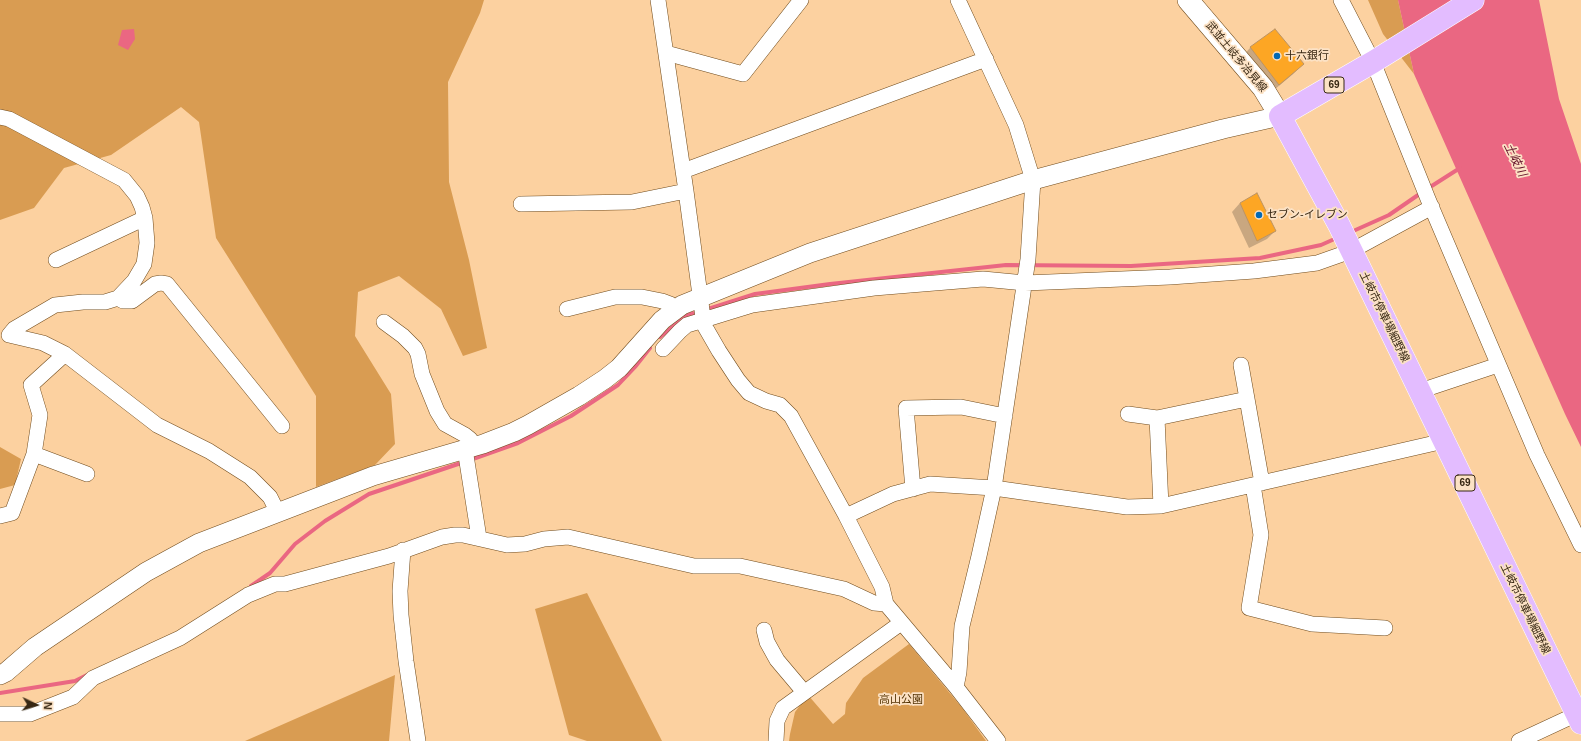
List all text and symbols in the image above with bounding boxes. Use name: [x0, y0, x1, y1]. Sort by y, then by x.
street label: 武並土岐多治見線: [1203, 19, 1269, 95]
place label: 十六銀行: [1285, 49, 1329, 63]
marker: 十六銀行: [1272, 51, 1282, 61]
road number: 69: [1324, 77, 1344, 93]
water label: 土岐川: [1501, 141, 1529, 179]
place label: セブン-イレブン: [1267, 208, 1348, 222]
marker: セブン-イレブン: [1254, 210, 1264, 220]
street label: 土岐市停車場細野線: [1356, 270, 1412, 364]
road number: 69: [1455, 475, 1475, 491]
street label: 土岐市停車場細野線: [1497, 562, 1553, 656]
north arrow: [16, 685, 56, 725]
park label: 高山公園: [879, 693, 923, 707]
text: N: [42, 701, 54, 710]

